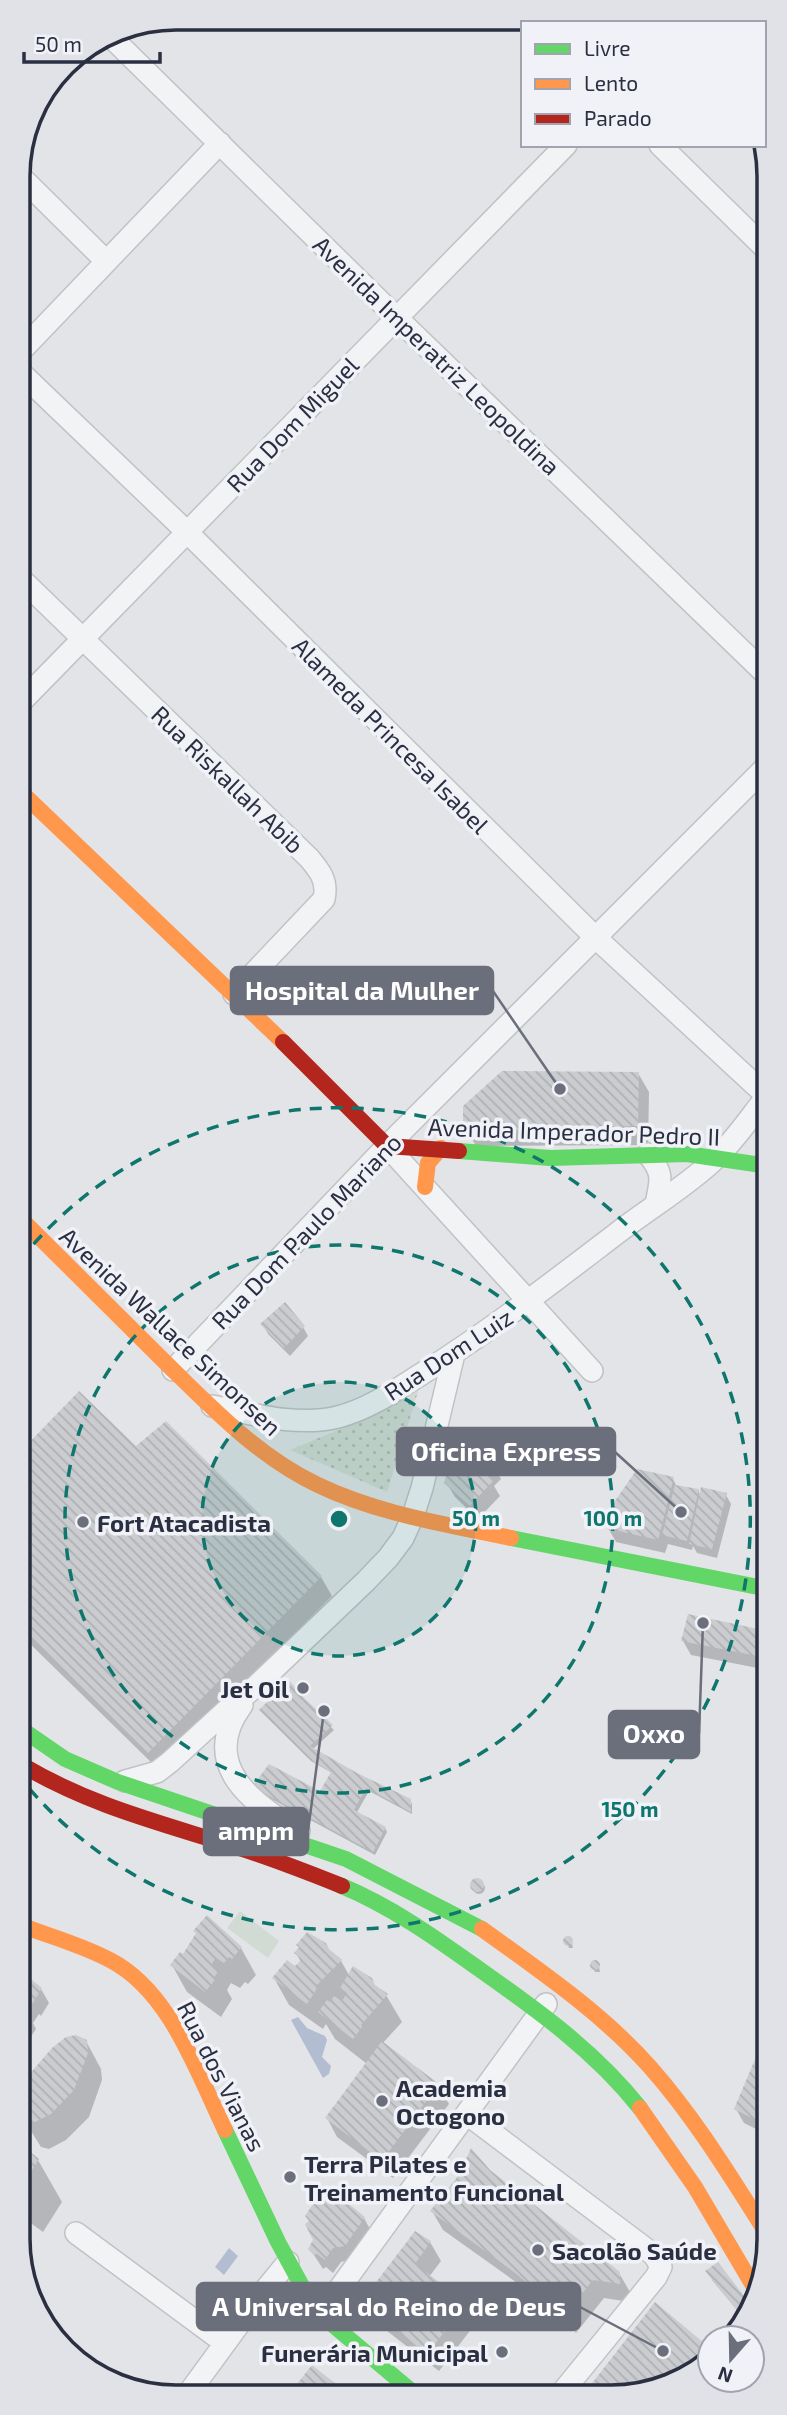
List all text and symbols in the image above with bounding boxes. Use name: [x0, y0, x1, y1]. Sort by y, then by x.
scale bar: [24, 21, 161, 65]
legend: [521, 21, 766, 147]
text: 50 m: [35, 31, 82, 56]
text: Livre: [584, 35, 631, 60]
text: Lento: [584, 70, 638, 95]
text: Parado: [584, 105, 652, 130]
street label: Avenida Imperatriz Leopoldina: [308, 229, 566, 481]
street label: Rua Dom Miguel: [220, 350, 364, 498]
street label: Alameda Princesa Isabel: [287, 631, 495, 839]
street label: Rua Riskallah Abib: [146, 699, 310, 859]
callout: Hospital da Mulher: [231, 967, 493, 1014]
text: Hospital da Mulher: [245, 974, 479, 1005]
street label: Avenida Imperador Pedro II: [427, 1111, 721, 1151]
street label: Rua Dom Paulo Mariano: [205, 1127, 407, 1335]
street label: Avenida Wallace Simonsen: [54, 1221, 288, 1441]
street label: Rua Dom Luiz: [378, 1302, 518, 1406]
callout: Oficina Express: [397, 1428, 615, 1475]
text: Oficina Express: [411, 1435, 601, 1466]
text: 50 m: [452, 1505, 500, 1530]
text: 100 m: [584, 1505, 642, 1530]
centre of rings: [327, 1507, 351, 1531]
place label: Fort Atacadista: [97, 1508, 271, 1537]
marker: Fort Atacadista: [75, 1514, 91, 1530]
place label: Jet Oil: [221, 1674, 289, 1703]
marker: Jet Oil: [295, 1680, 311, 1696]
callout: Oxxo: [609, 1711, 699, 1758]
text: Oxxo: [623, 1717, 685, 1748]
text: 150 m: [602, 1796, 658, 1821]
callout: ampm: [204, 1808, 308, 1855]
text: ampm: [218, 1814, 294, 1845]
street label: Rua dos Vianas: [172, 1996, 272, 2156]
place label: Academia Octogono: [396, 2073, 507, 2130]
marker: Academia Octogono: [374, 2093, 390, 2109]
place label: Terra Pilates e Treinamento Funcional: [304, 2149, 564, 2206]
marker: Terra Pilates e Treinamento Funcional: [282, 2169, 298, 2185]
place label: Sacolão Saúde: [552, 2236, 717, 2265]
marker: Sacolão Saúde: [530, 2242, 546, 2258]
callout: A Universal do Reino de Deus: [197, 2283, 580, 2330]
text: A Universal do Reino de Deus: [212, 2290, 566, 2321]
north arrow: [696, 2324, 766, 2394]
place label: Funerária Municipal: [261, 2338, 488, 2367]
marker: Funerária Municipal: [494, 2344, 510, 2360]
text: N: [715, 2362, 735, 2389]

